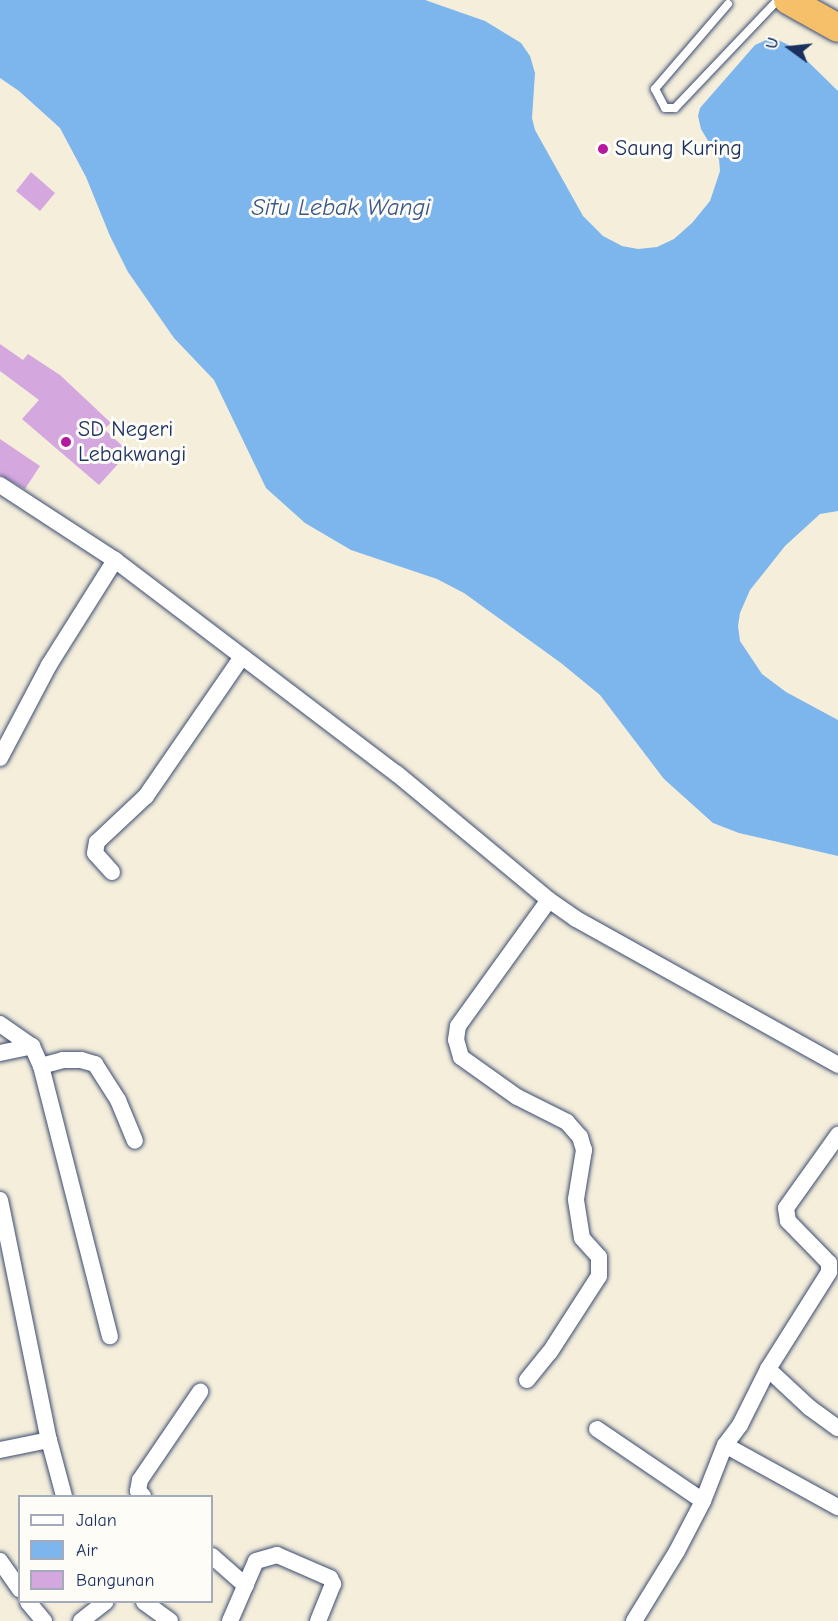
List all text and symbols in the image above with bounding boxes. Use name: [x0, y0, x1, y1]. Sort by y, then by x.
north arrow: [760, 18, 820, 78]
text: U: [763, 36, 783, 51]
place label: Saung Kuring: [615, 136, 742, 162]
marker: Saung Kuring: [596, 142, 610, 156]
water label: Situ Lebak Wangi: [251, 194, 431, 222]
place label: SD Negeri Lebakwangi: [78, 416, 186, 468]
marker: SD Negeri Lebakwangi: [59, 435, 73, 449]
legend: [18, 1495, 213, 1603]
text: Jalan: [76, 1510, 117, 1531]
text: Air: [76, 1540, 98, 1561]
text: Bangunan: [76, 1570, 154, 1591]

